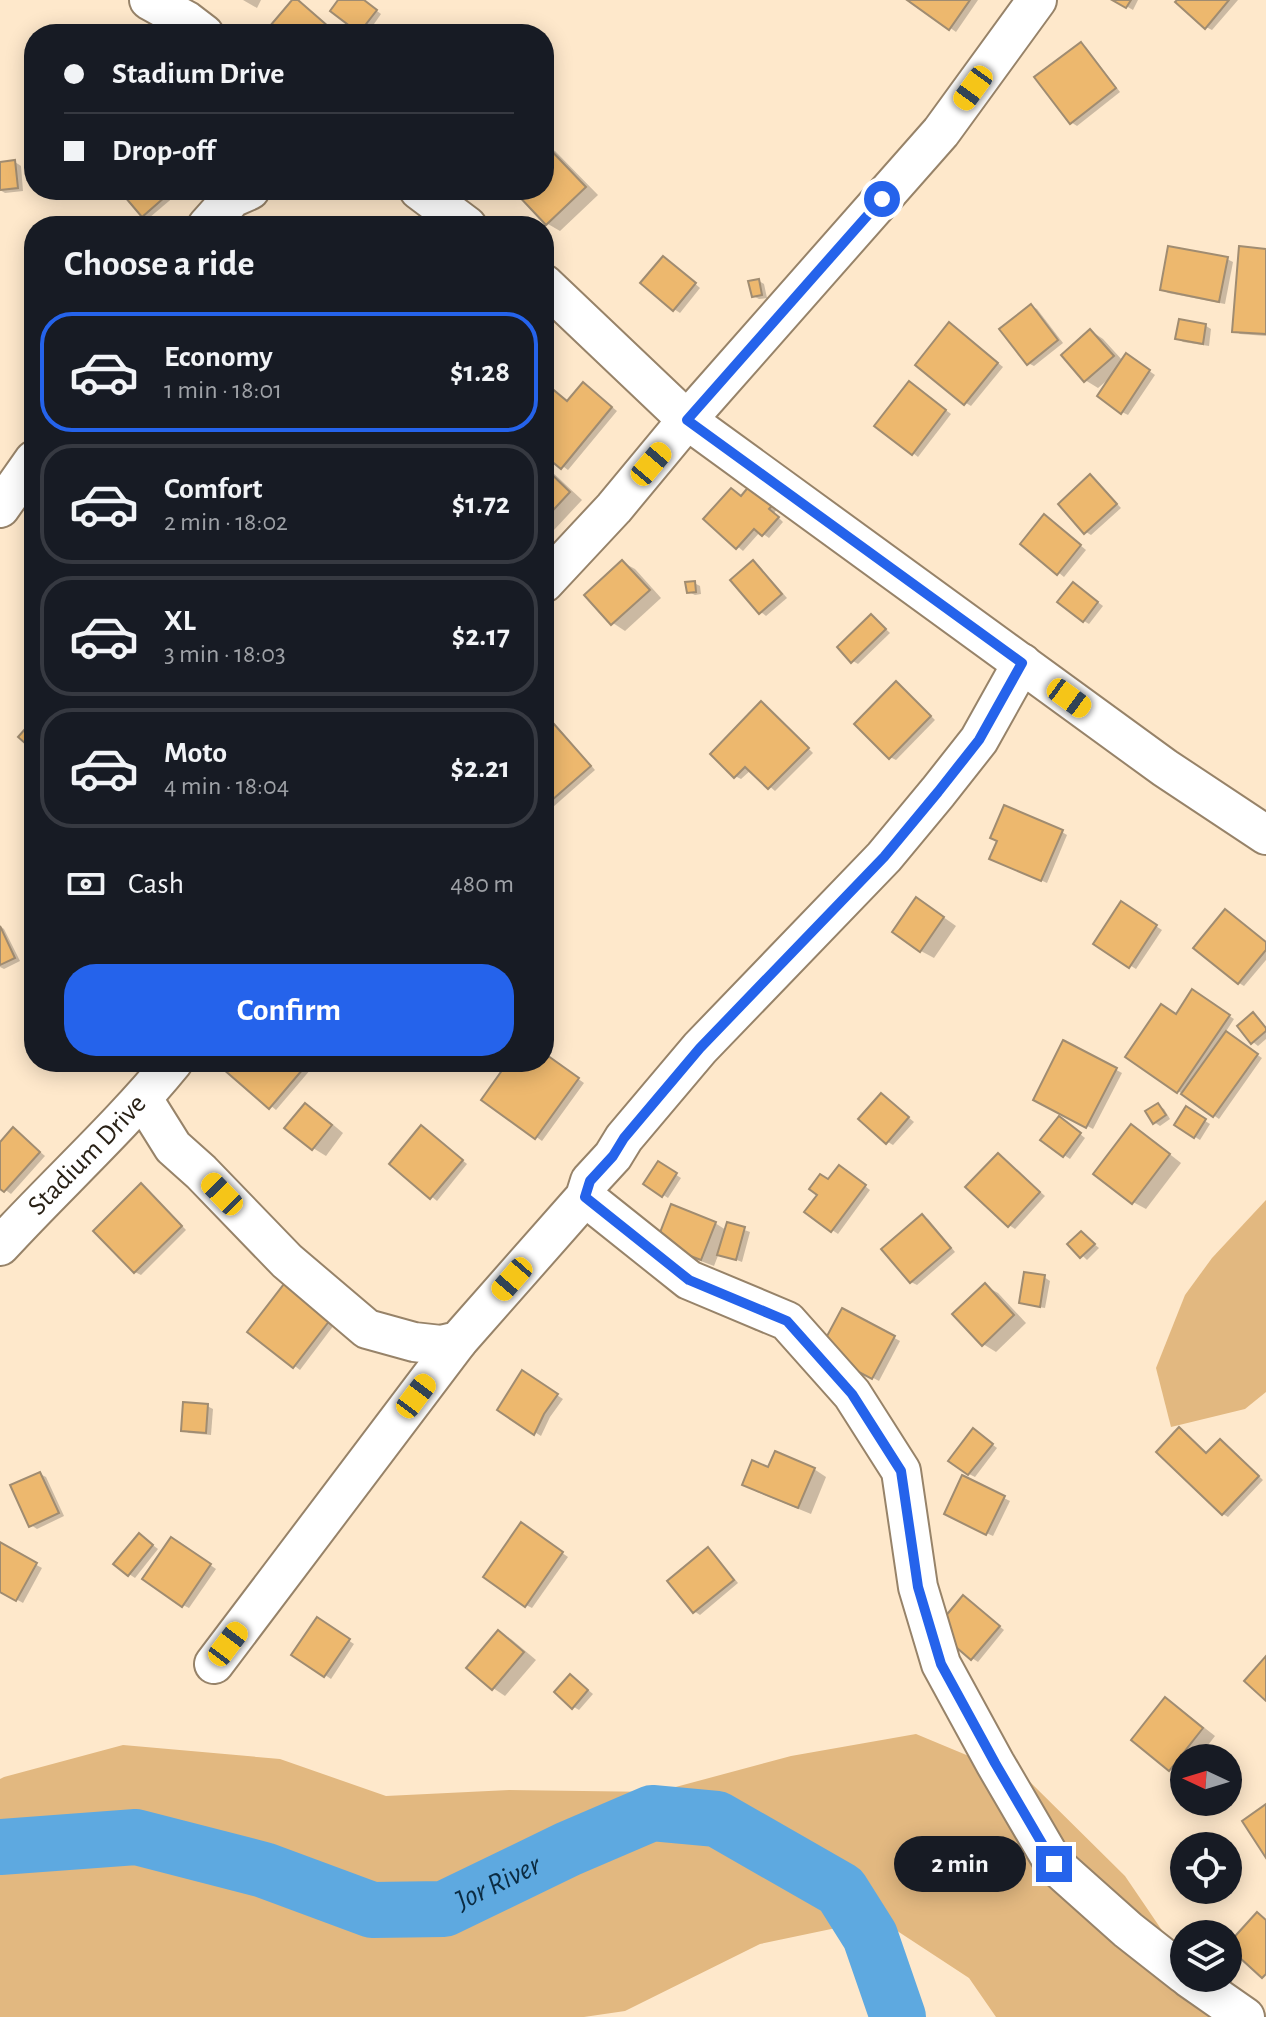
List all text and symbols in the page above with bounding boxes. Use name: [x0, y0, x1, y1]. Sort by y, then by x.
text: Stadium Drive: [112, 59, 284, 89]
car: [949, 62, 997, 114]
text: Drop-off: [112, 136, 215, 166]
route start: [864, 181, 900, 217]
text: Choose a ride: [64, 246, 254, 282]
icon: car: [68, 336, 140, 408]
text: Economy: [164, 342, 273, 372]
text: $1.28: [450, 357, 510, 387]
text: 1 min · 18:01: [164, 377, 282, 403]
car: [626, 438, 676, 490]
icon: car: [68, 468, 140, 540]
text: Comfort: [164, 474, 263, 504]
text: $1.72: [452, 489, 510, 519]
text: 2 min · 18:02: [164, 509, 288, 535]
icon: car: [68, 600, 140, 672]
text: XL: [164, 606, 196, 636]
text: $2.17: [452, 621, 510, 651]
text: 3 min · 18:03: [164, 641, 286, 667]
car: [1043, 674, 1095, 722]
icon: car: [68, 732, 140, 804]
text: Moto: [164, 738, 227, 768]
text: $2.21: [451, 753, 510, 783]
text: 4 min · 18:04: [164, 773, 289, 799]
icon: cash: [64, 862, 108, 906]
text: Cash: [128, 869, 184, 899]
text: 480 m: [450, 871, 514, 897]
button: Confirm: [64, 964, 514, 1056]
street label: Stadium Drive: [23, 1090, 152, 1221]
car: [197, 1168, 247, 1220]
car: [487, 1253, 537, 1305]
car: [392, 1370, 440, 1422]
car: [204, 1618, 252, 1670]
north arrow: [1170, 1744, 1242, 1816]
map controls: [1170, 1744, 1242, 1992]
button: locate: [1170, 1832, 1242, 1904]
callout: 2 min: [894, 1836, 1026, 1892]
route end: [1036, 1846, 1072, 1882]
water label: Jor River: [450, 1849, 546, 1916]
text: 2 min: [931, 1851, 989, 1877]
button: layers: [1170, 1920, 1242, 1992]

